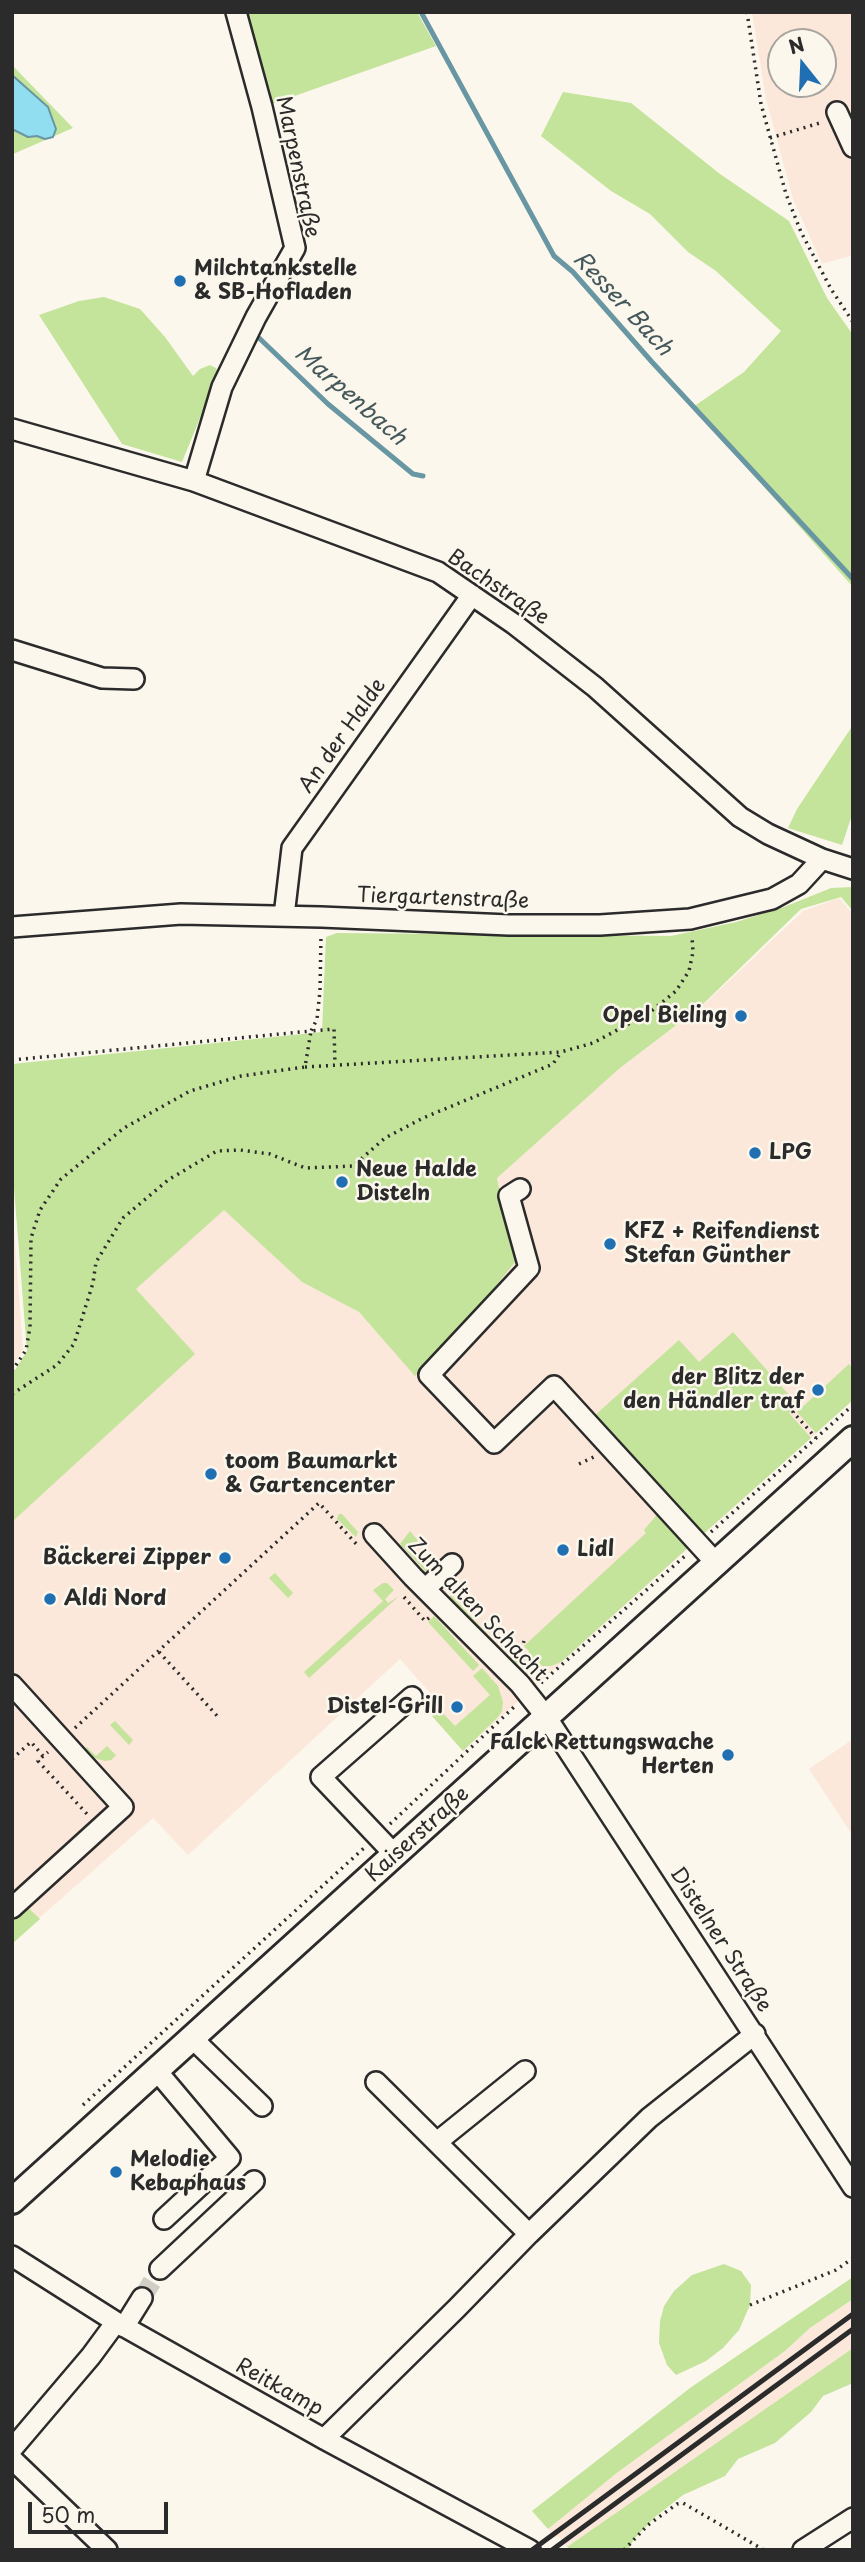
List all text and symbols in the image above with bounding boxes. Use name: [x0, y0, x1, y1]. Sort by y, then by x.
north arrow: [767, 28, 837, 98]
text: N: [785, 29, 808, 61]
street label: Marpenstraße: [270, 94, 324, 240]
water label: Resser Bach: [567, 246, 677, 362]
place label: Milchtankstelle & SB-Hofladen: [194, 256, 357, 306]
marker: Milchtankstelle & SB-Hofladen: [172, 273, 188, 289]
water label: Marpenbach: [289, 340, 411, 452]
street label: Bachstraße: [442, 545, 554, 631]
street label: An der Halde: [294, 674, 392, 798]
street label: Tiergartenstraße: [356, 883, 530, 915]
place label: Opel Bieling: [603, 1003, 727, 1029]
marker: Opel Bieling: [733, 1008, 749, 1024]
place label: LPG: [769, 1140, 812, 1166]
marker: LPG: [747, 1145, 763, 1161]
place label: Neue Halde Disteln: [356, 1157, 477, 1207]
marker: Neue Halde Disteln: [334, 1174, 350, 1190]
place label: KFZ + Reifendienst Stefan Günther: [624, 1219, 820, 1269]
marker: KFZ + Reifendienst Stefan Günther: [602, 1236, 618, 1252]
place label: der Blitz der den Händler traf: [623, 1365, 804, 1415]
marker: der Blitz der den Händler traf: [810, 1382, 826, 1398]
place label: toom Baumarkt & Gartencenter: [225, 1449, 398, 1499]
marker: toom Baumarkt & Gartencenter: [203, 1466, 219, 1482]
street label: Zum alten Schacht: [402, 1533, 552, 1687]
place label: Lidl: [577, 1537, 614, 1563]
marker: Lidl: [555, 1542, 571, 1558]
place label: Bäckerei Zipper: [43, 1545, 211, 1571]
marker: Bäckerei Zipper: [217, 1550, 233, 1566]
place label: Aldi Nord: [64, 1586, 166, 1612]
marker: Aldi Nord: [42, 1591, 58, 1607]
place label: Distel-Grill: [326, 1694, 443, 1720]
marker: Distel-Grill: [449, 1699, 465, 1715]
place label: Falck Rettungswache Herten: [490, 1730, 714, 1780]
marker: Falck Rettungswache Herten: [720, 1747, 736, 1763]
street label: Kaiserstraße: [361, 1782, 475, 1888]
street label: Distelner Straße: [664, 1863, 776, 2017]
place label: Melodie Kebaphaus: [130, 2147, 246, 2197]
marker: Melodie Kebaphaus: [108, 2164, 124, 2180]
street label: Reitkamp: [231, 2354, 327, 2422]
scale bar: [32, 2488, 172, 2532]
text: 50 m: [41, 2498, 95, 2530]

